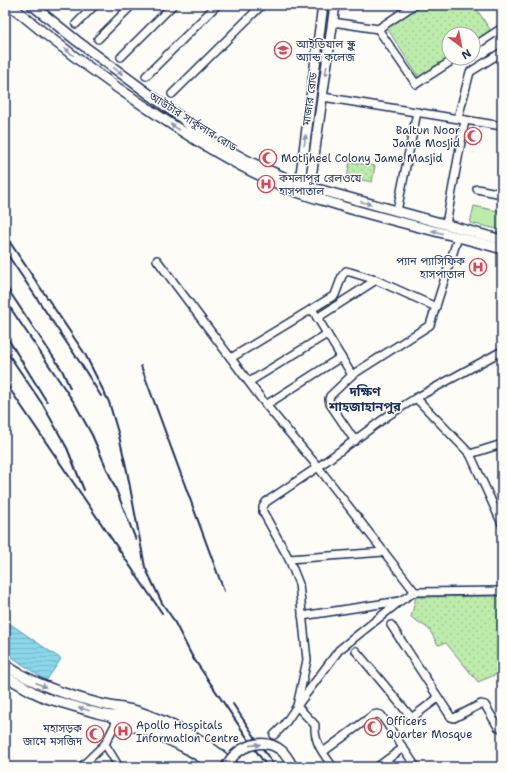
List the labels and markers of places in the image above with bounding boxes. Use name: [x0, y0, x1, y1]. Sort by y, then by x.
place label: আইডিয়াল স্কুল অ্যান্ড কলেজ: [295, 37, 355, 65]
school or university icon: আইডিয়াল স্কুল অ্যান্ড কলেজ: [273, 40, 293, 60]
place label: Baitun Noor Jame Mosjid: [392, 123, 460, 151]
mosque icon: Baitun Noor Jame Mosjid: [463, 126, 483, 146]
mosque icon: Motijheel Colony Jame Masjid: [258, 148, 278, 168]
place label: Motijheel Colony Jame Masjid: [281, 151, 443, 166]
place label: কমলাপুর রেলওয়ে হাসপাতাল: [278, 171, 361, 199]
hospital icon: কমলাপুর রেলওয়ে হাসপাতাল: [256, 174, 276, 194]
place label: প্যান প্যাসিফিক হাসপাতাল: [396, 254, 466, 282]
hospital icon: প্যান প্যাসিফিক হাসপাতাল: [468, 257, 488, 277]
place label: Officers Quarter Mosque: [386, 714, 472, 742]
mosque icon: Officers Quarter Mosque: [363, 717, 383, 737]
place label: Apollo Hospitals Information Centre: [136, 718, 239, 746]
place label: মহাসড়ক জামে মসজিদ: [22, 721, 83, 749]
hospital icon: Apollo Hospitals Information Centre: [113, 721, 133, 741]
mosque icon: মহাসড়ক জামে মসজিদ: [85, 724, 105, 744]

